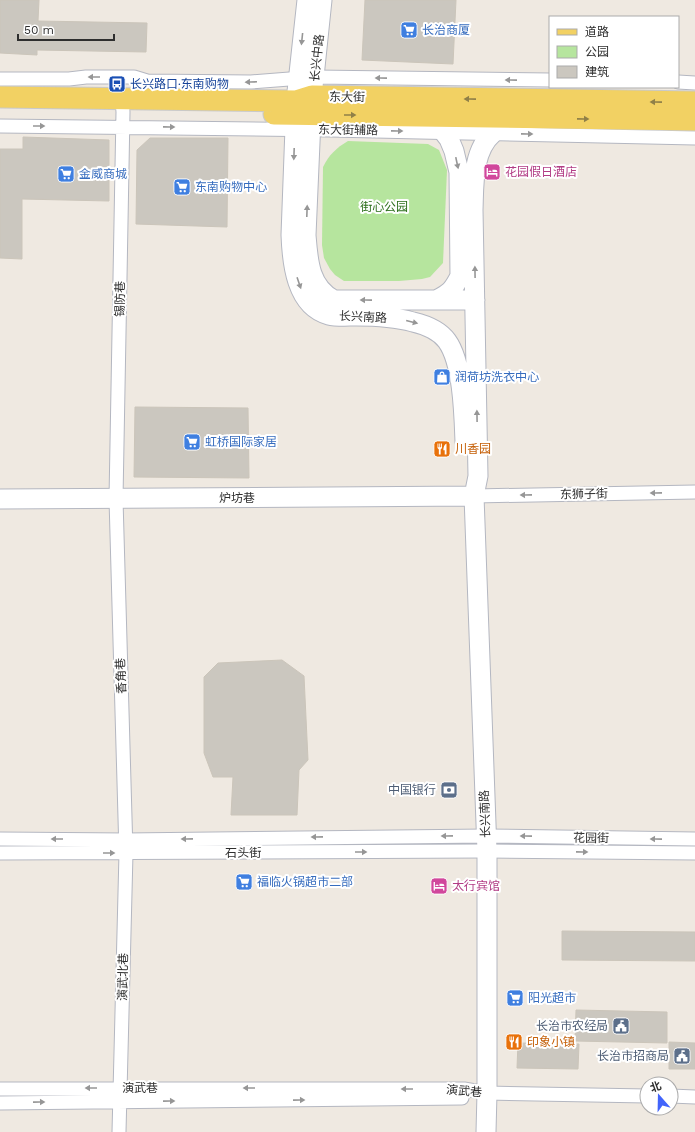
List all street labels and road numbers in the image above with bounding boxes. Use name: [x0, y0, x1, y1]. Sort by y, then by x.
street label: 长兴中路: [308, 33, 326, 83]
street label: 东大街: [329, 90, 365, 104]
street label: 东大街辅路: [318, 122, 378, 138]
street label: 锡防巷: [113, 281, 127, 317]
street label: 长兴南路: [339, 309, 387, 325]
street label: 东狮子街: [560, 487, 608, 501]
street label: 炉坊巷: [219, 491, 255, 505]
street label: 香角巷: [113, 658, 129, 694]
street label: 长兴南路: [477, 790, 493, 838]
street label: 花园街: [573, 831, 609, 845]
street label: 石头街: [225, 846, 261, 860]
street label: 演武北巷: [116, 953, 130, 1001]
street label: 演武巷: [122, 1081, 158, 1095]
street label: 演武巷: [445, 1082, 483, 1100]

